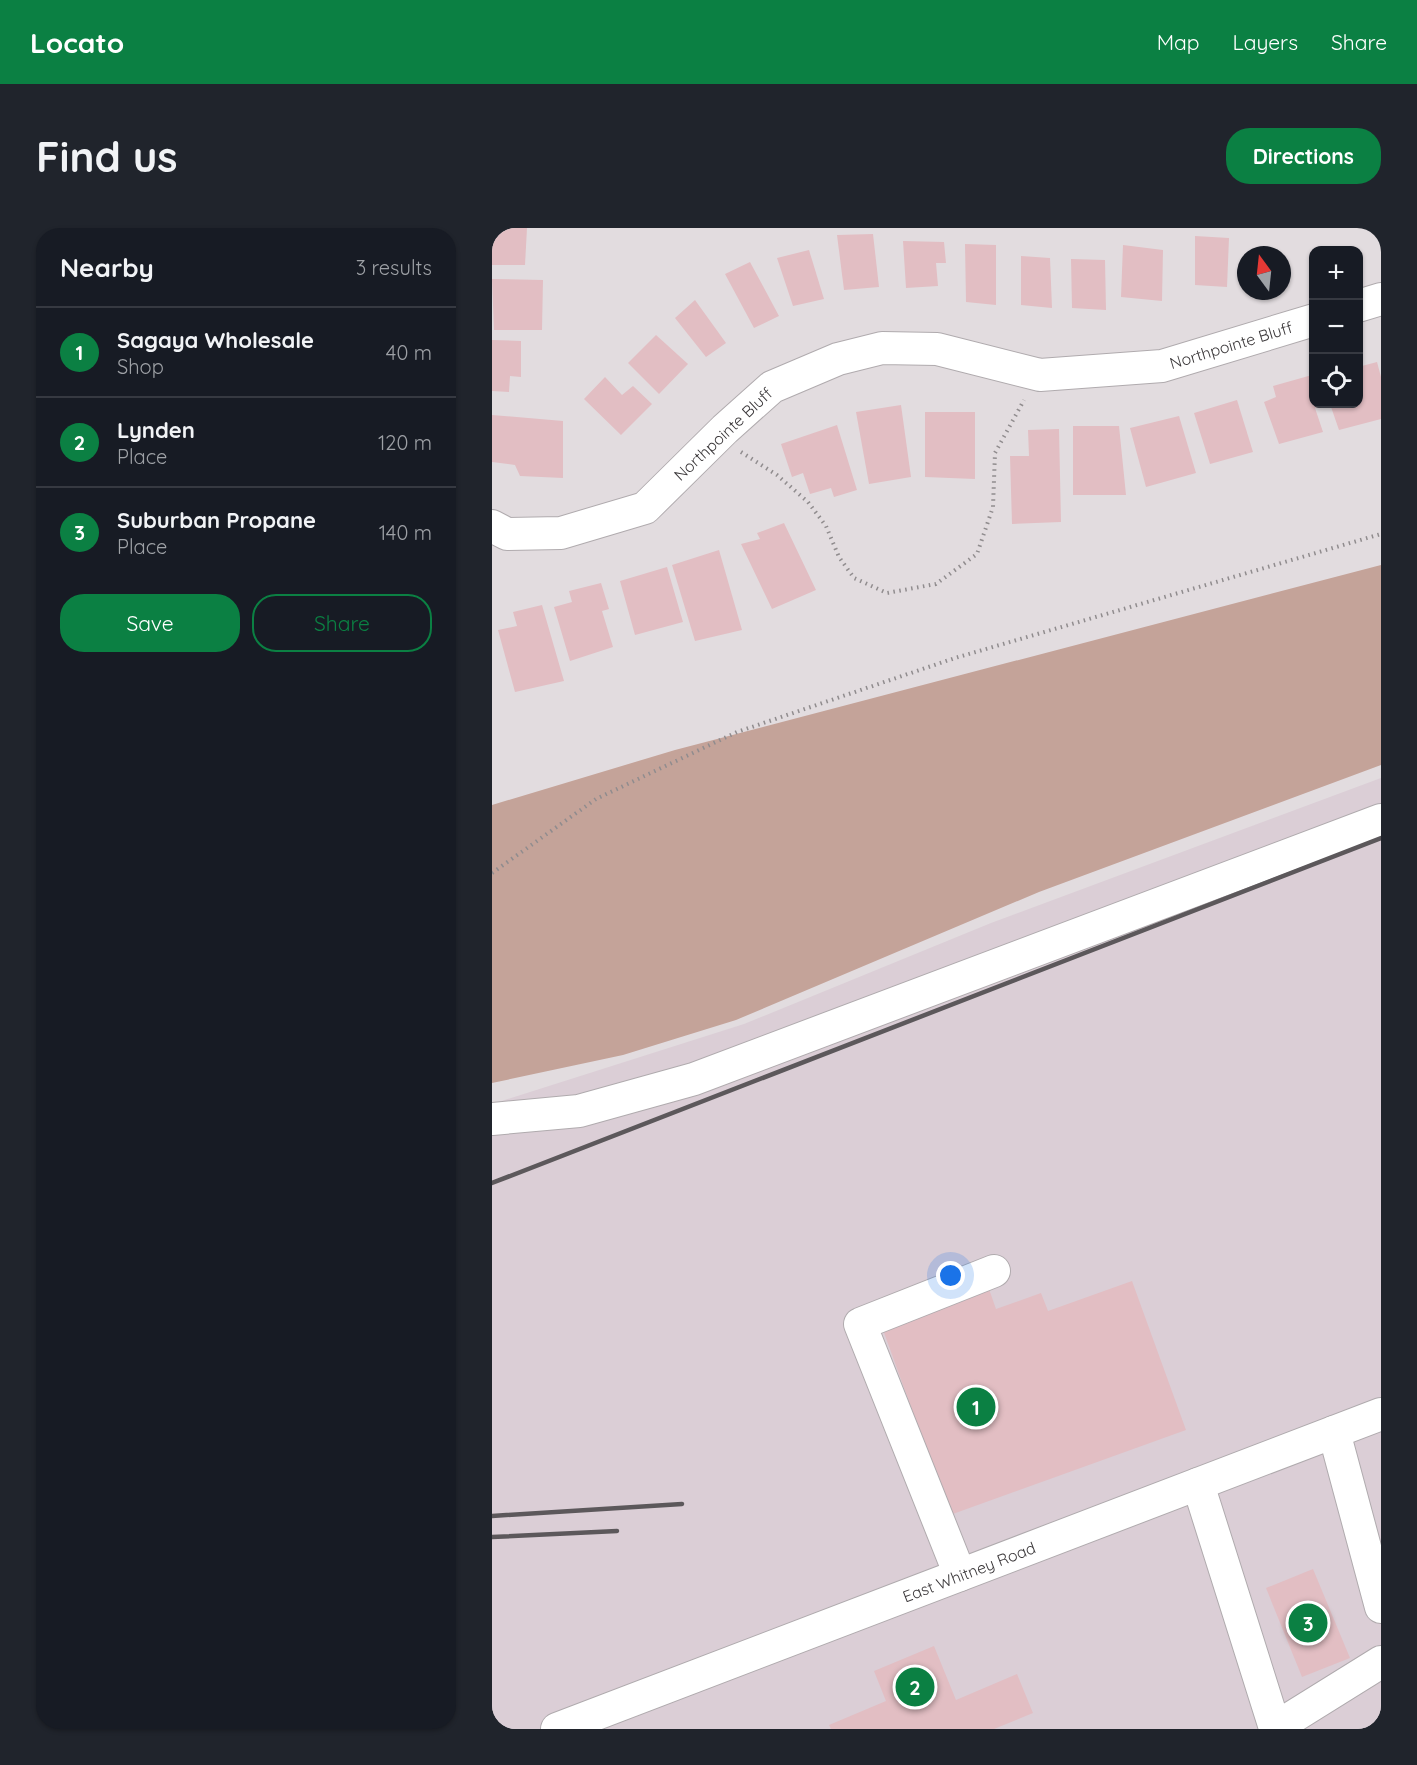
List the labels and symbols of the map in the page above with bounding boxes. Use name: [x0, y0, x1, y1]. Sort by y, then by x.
north arrow: [1237, 246, 1291, 300]
street label: Northpointe Bluff: [1167, 317, 1295, 373]
street label: Northpointe Bluff: [670, 383, 777, 485]
your location: [936, 1261, 965, 1290]
pin: 1: [956, 1384, 996, 1430]
street label: East Whitney Road: [900, 1537, 1038, 1607]
pin: 3: [1288, 1600, 1328, 1646]
pin: 2: [896, 1664, 934, 1710]

